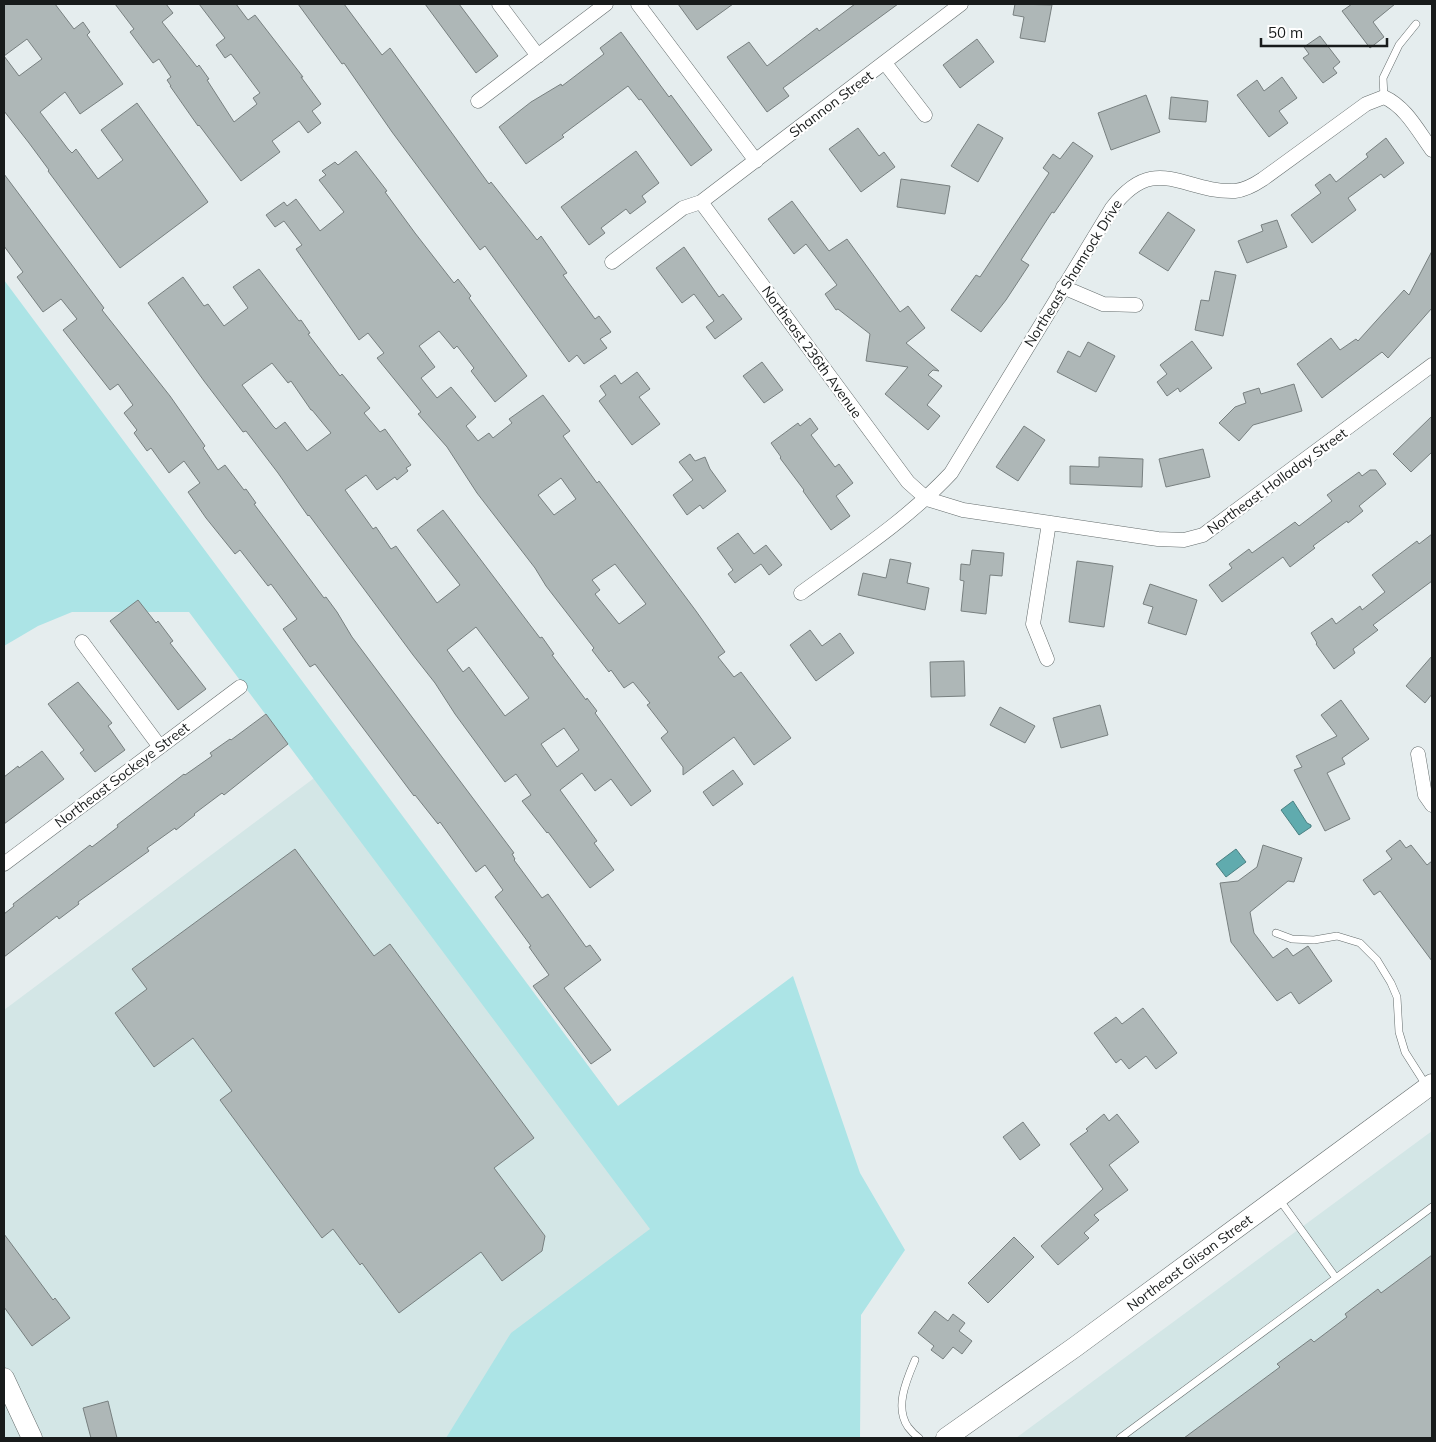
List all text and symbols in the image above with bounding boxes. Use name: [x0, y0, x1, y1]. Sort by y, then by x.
scale bar: [1261, 15, 1387, 47]
text: 50 m: [1268, 23, 1303, 42]
street label: Shannon Street: [786, 67, 877, 141]
street label: Northeast Shamrock Drive: [1020, 196, 1126, 350]
street label: Northeast 236th Avenue: [758, 282, 866, 422]
street label: Northeast Holladay Street: [1203, 424, 1351, 538]
street label: Northeast Sockeye Street: [51, 718, 193, 832]
street label: Northeast Glisan Street: [1123, 1210, 1256, 1315]

